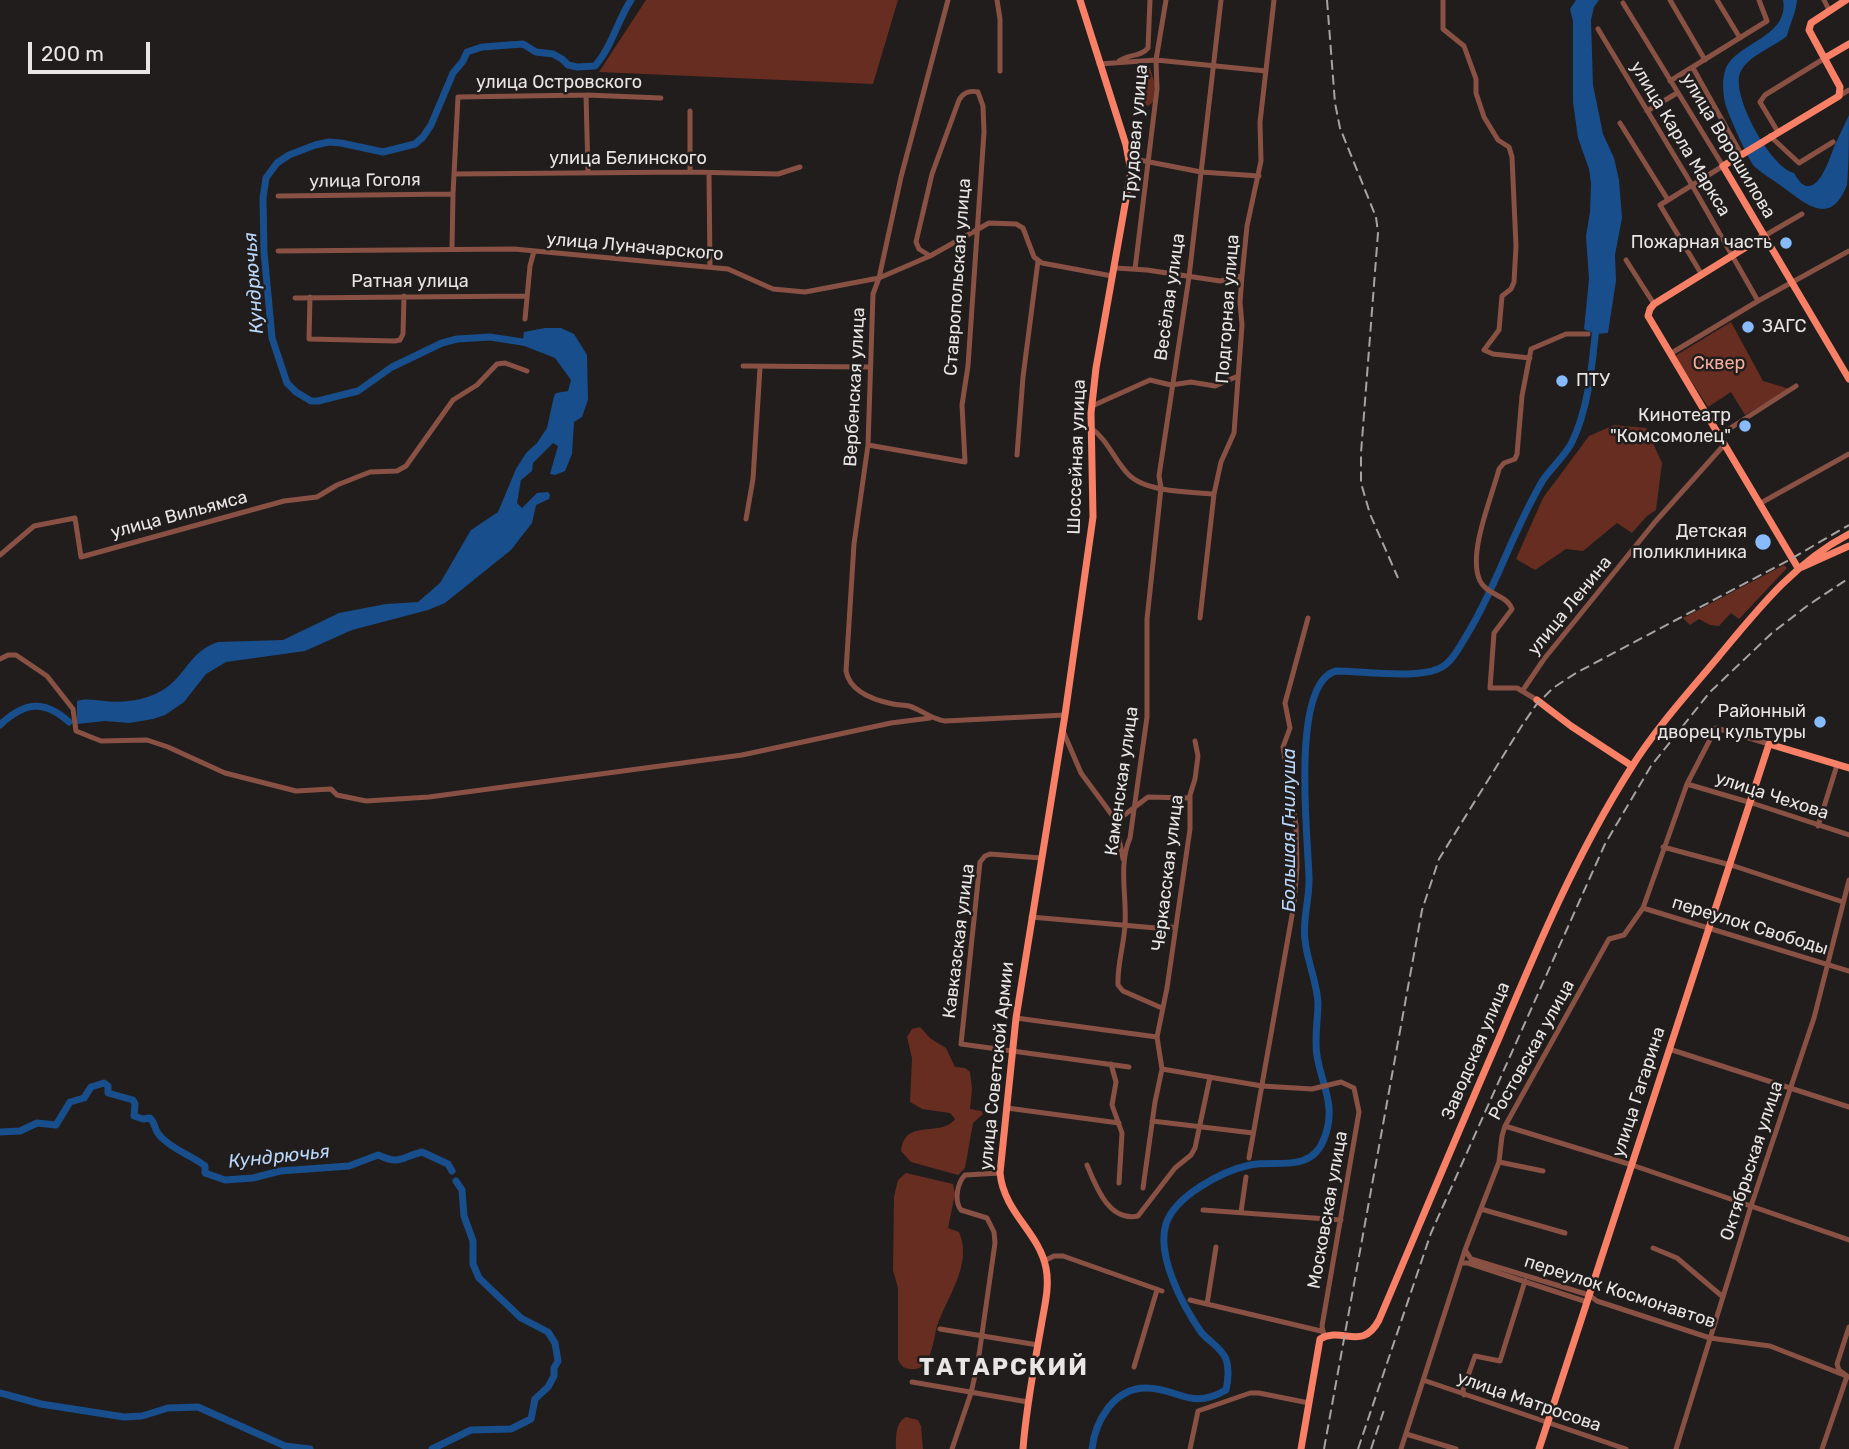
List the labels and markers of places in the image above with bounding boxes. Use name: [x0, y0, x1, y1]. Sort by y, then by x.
place label: Пожарная часть: [1631, 232, 1772, 254]
marker: Пожарная часть: [1778, 235, 1794, 251]
place label: ЗАГС: [1762, 316, 1806, 338]
marker: ЗАГС: [1740, 319, 1756, 335]
place label: ПТУ: [1576, 370, 1610, 392]
marker: ПТУ: [1554, 373, 1570, 389]
place label: Кинотеатр "Комсомолец": [1610, 405, 1731, 448]
marker: Кинотеатр "Комсомолец": [1737, 418, 1753, 434]
place label: Детская поликлиника: [1632, 521, 1747, 564]
marker: Детская поликлиника: [1753, 532, 1773, 552]
place label: Районный дворец культуры: [1657, 701, 1806, 744]
marker: Районный дворец культуры: [1812, 714, 1828, 730]

